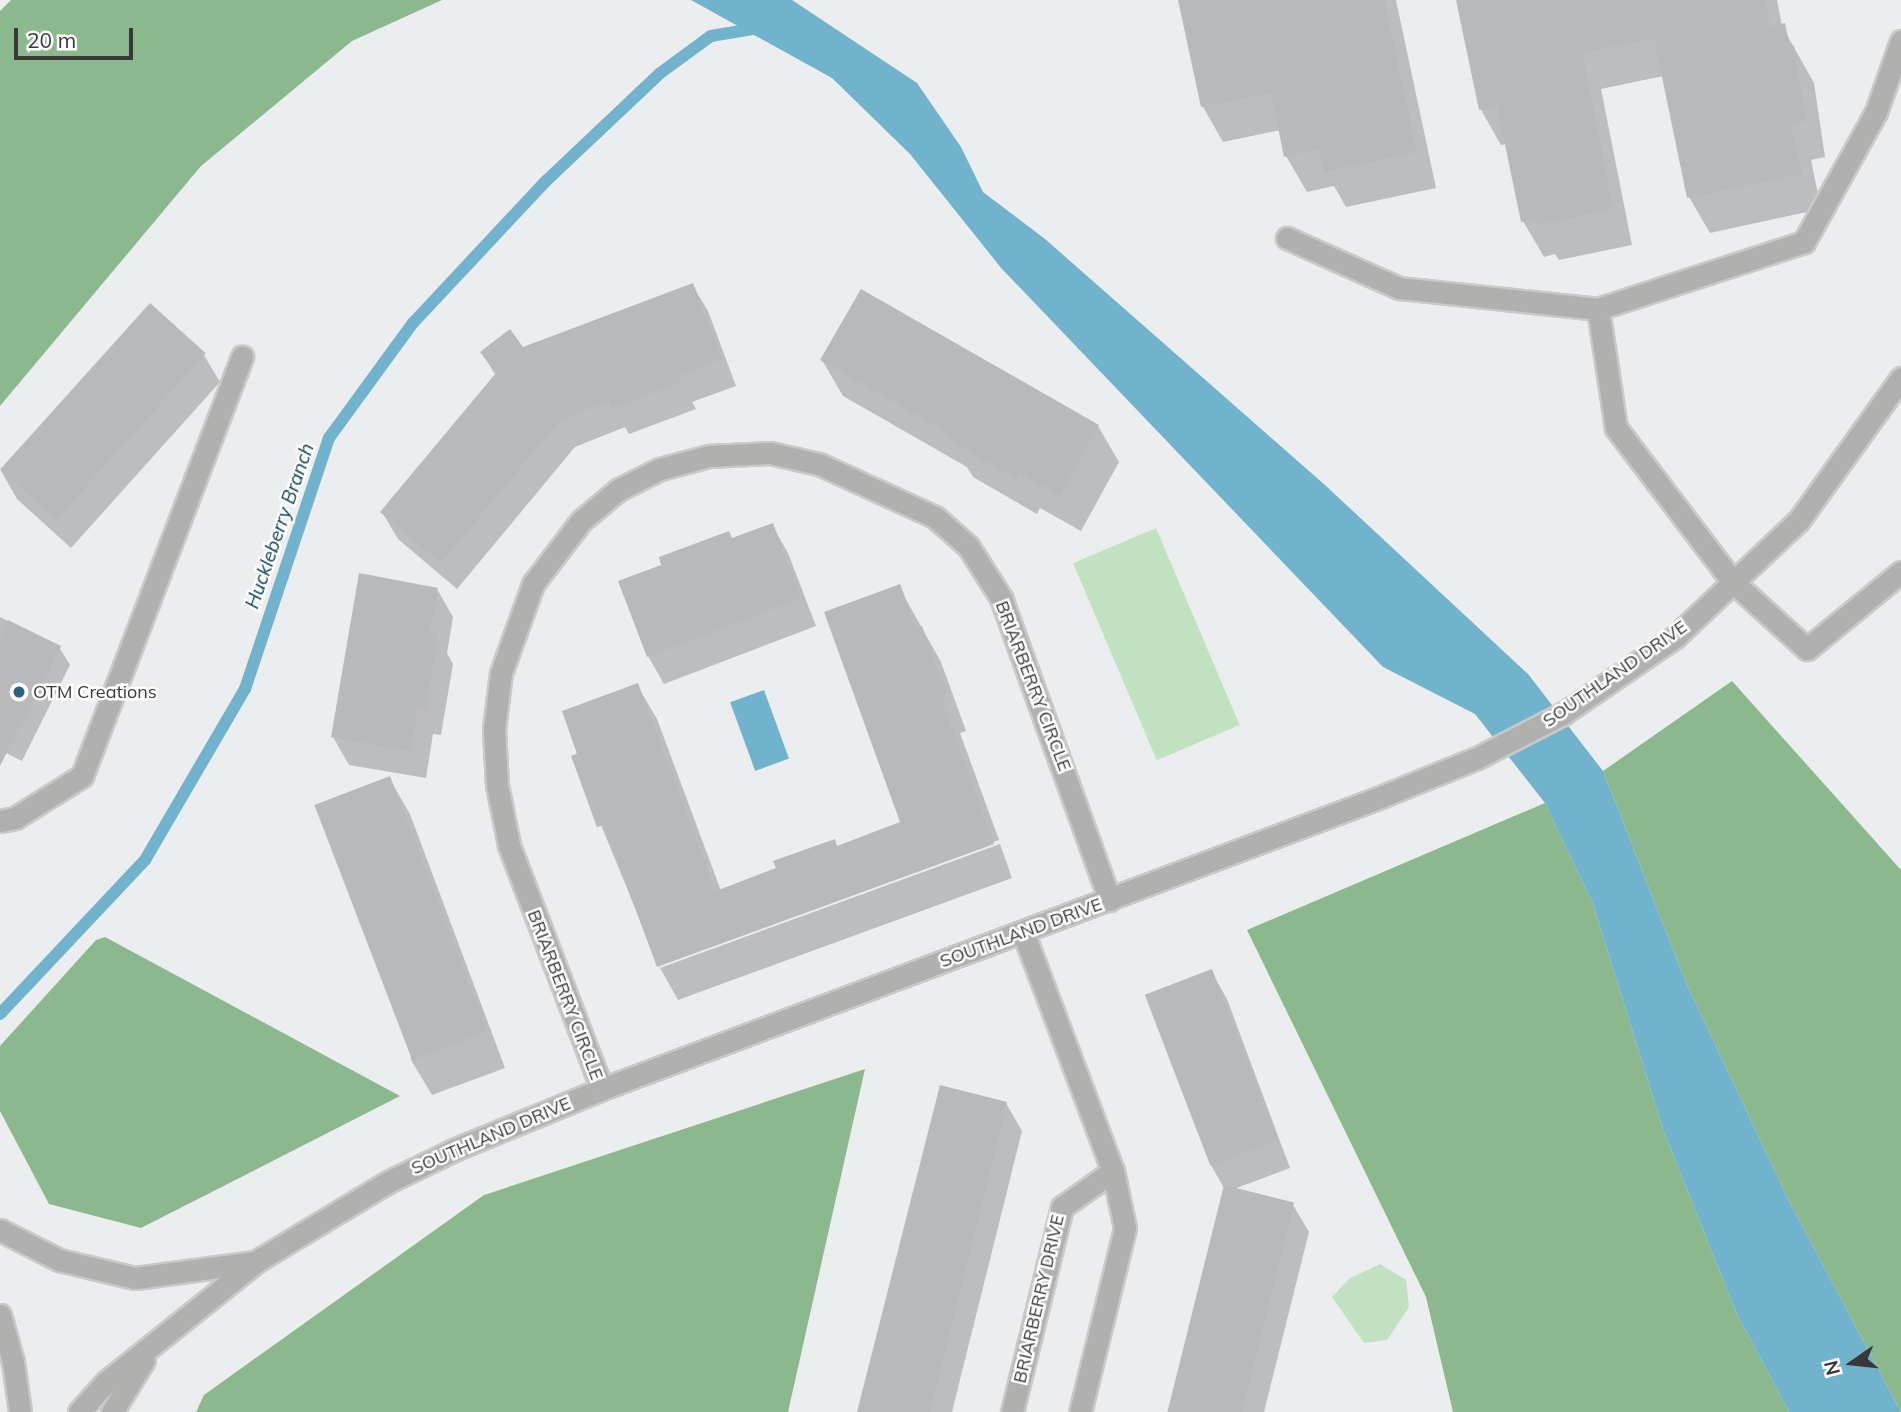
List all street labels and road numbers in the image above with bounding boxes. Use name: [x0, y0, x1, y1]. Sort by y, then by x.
street label: BRIARBERRY CIRCLE: [991, 598, 1075, 774]
street label: SOUTHLAND DRIVE: [1539, 616, 1691, 732]
street label: SOUTHLAND DRIVE: [937, 894, 1105, 972]
street label: BRIARBERRY CIRCLE: [523, 907, 607, 1083]
street label: SOUTHLAND DRIVE: [408, 1093, 574, 1179]
street label: BRIARBERRY DRIVE: [1009, 1213, 1069, 1385]

